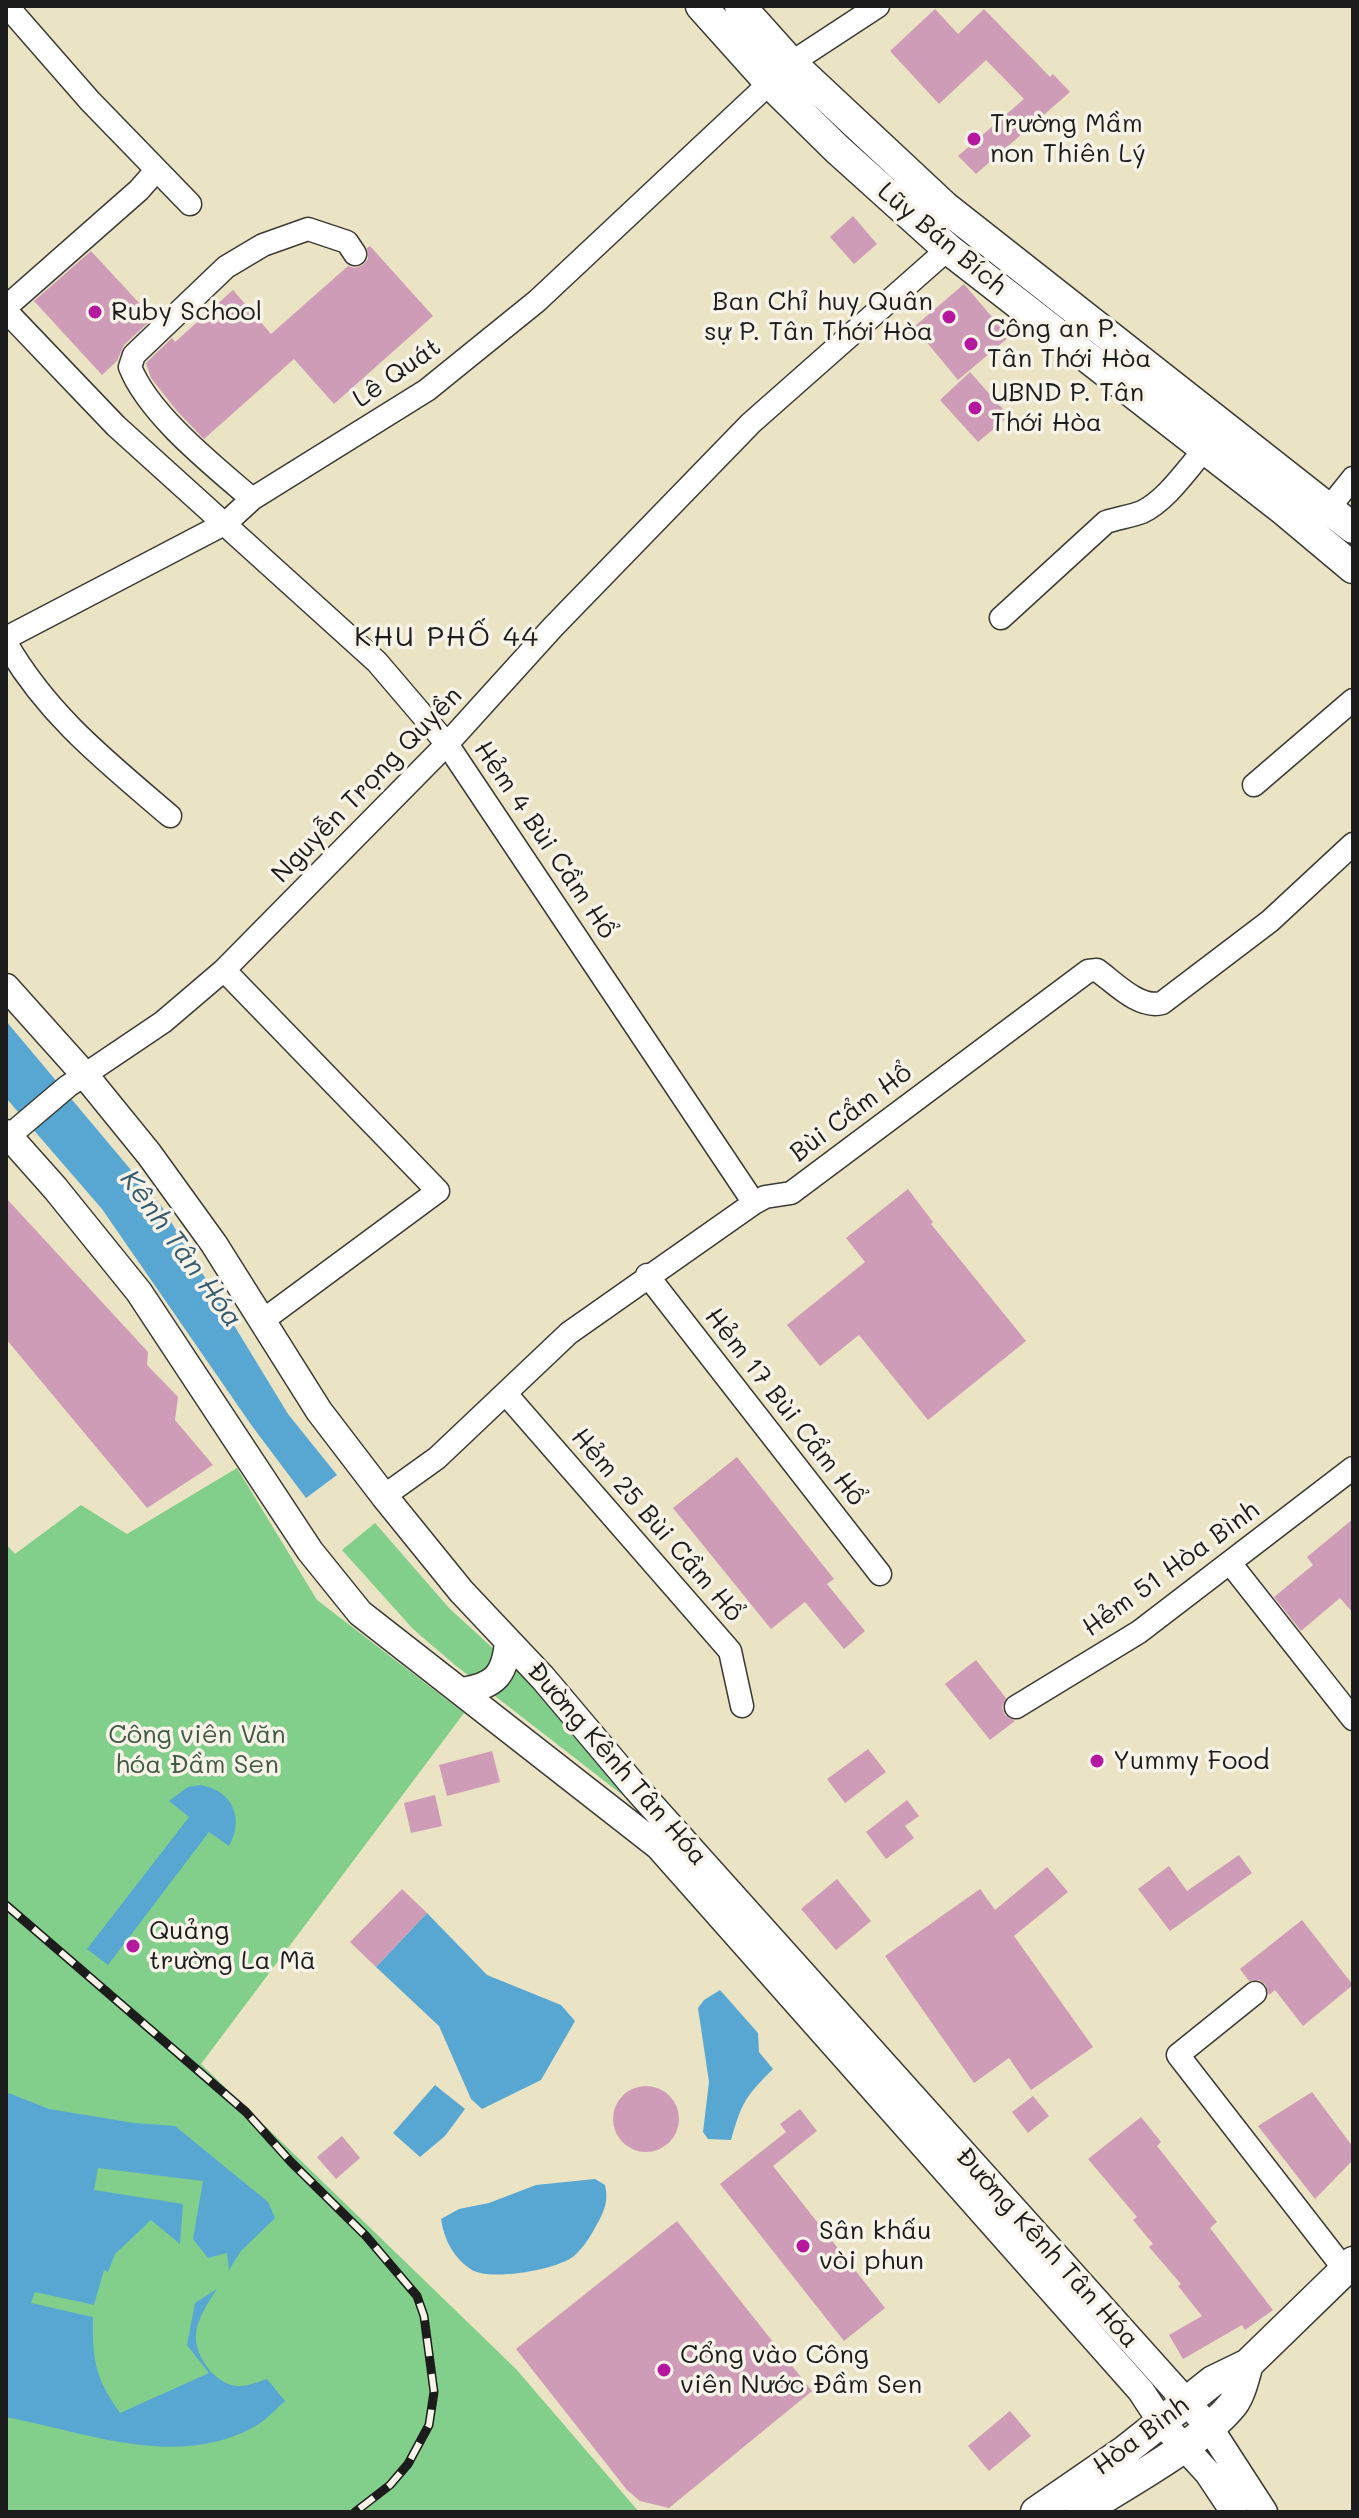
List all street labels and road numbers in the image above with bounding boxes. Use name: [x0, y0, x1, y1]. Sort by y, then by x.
street label: Lũy Bán Bích: [871, 176, 1013, 302]
street label: Lê Quát: [347, 331, 447, 415]
street label: Nguyễn Trọng Quyền: [265, 681, 469, 889]
street label: Hẻm 4 Bùi Cầm Hổ: [467, 735, 623, 945]
street label: Bùi Cẩm Hổ: [784, 1057, 918, 1169]
street label: Hẻm 17 Bùi Cẩm Hổ: [698, 1302, 872, 1512]
street label: Hẻm 25 Bùi Cầm Hổ: [565, 1422, 749, 1628]
street label: Hẻm 51 Hòa Bình: [1077, 1494, 1265, 1644]
street label: Đường Kênh Tân Hóa: [520, 1656, 714, 1872]
street label: Đường Kênh Tân Hóa: [949, 2141, 1145, 2355]
street label: Hòa Bình: [1087, 2390, 1195, 2482]

